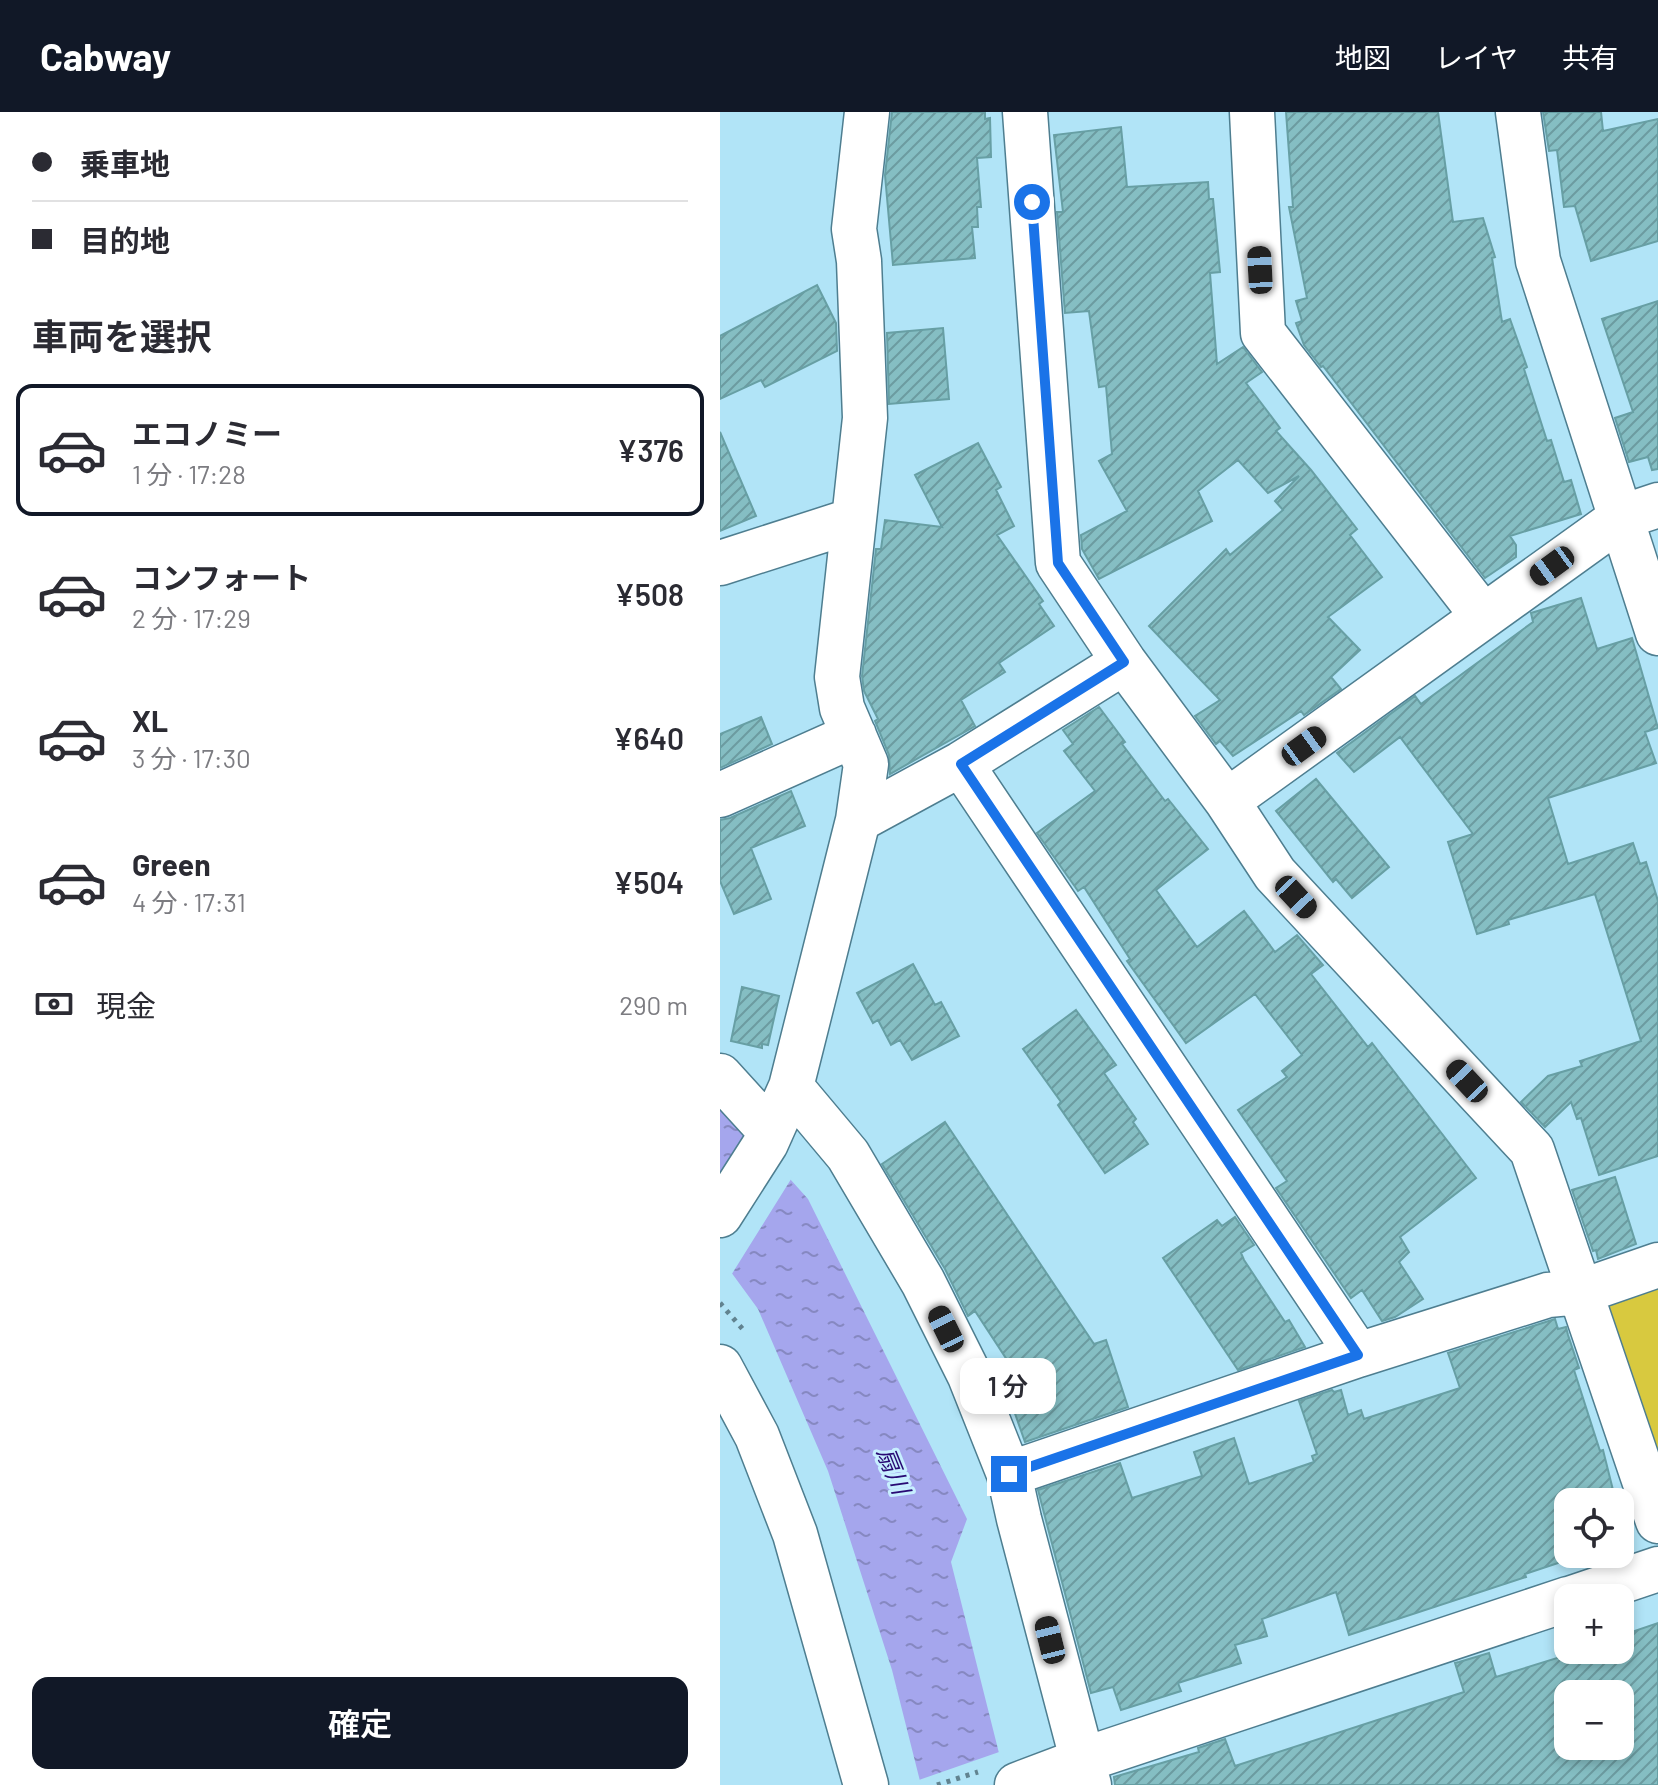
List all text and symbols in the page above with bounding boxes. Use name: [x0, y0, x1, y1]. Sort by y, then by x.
text: Cabway: [40, 33, 171, 79]
text: 地図: [1335, 40, 1391, 74]
text: レイヤ: [1435, 40, 1518, 74]
text: 共有: [1562, 40, 1618, 74]
text: 乗車地: [80, 145, 170, 181]
route start: [1014, 184, 1050, 220]
text: 目的地: [80, 222, 170, 258]
car: [1247, 245, 1273, 295]
text: 車両を選択: [32, 314, 212, 357]
icon: car: [36, 414, 108, 486]
text: エコノミー: [132, 415, 282, 451]
text: ¥376: [617, 432, 684, 468]
text: 1 分 · 17:28: [132, 458, 246, 489]
car: [1526, 542, 1578, 590]
icon: car: [36, 558, 108, 630]
text: コンフォート: [132, 559, 311, 595]
text: ¥508: [614, 576, 684, 612]
text: 2 分 · 17:29: [132, 602, 251, 633]
icon: car: [36, 702, 108, 774]
text: XL: [132, 702, 168, 738]
text: ¥640: [613, 720, 684, 756]
car: [1278, 722, 1330, 770]
text: 3 分 · 17:30: [132, 742, 251, 773]
icon: car: [36, 846, 108, 918]
text: Green: [132, 846, 211, 882]
text: ¥504: [613, 864, 684, 900]
car: [1271, 871, 1321, 923]
text: 4 分 · 17:31: [132, 886, 246, 917]
icon: cash: [32, 982, 76, 1026]
text: 現金: [96, 987, 156, 1023]
text: 290 m: [619, 989, 688, 1020]
car: [1442, 1055, 1492, 1107]
car: [925, 1302, 967, 1356]
callout: 1 分: [961, 1358, 1057, 1414]
text: 1 分: [988, 1370, 1028, 1401]
water label: 扇川: [872, 1443, 918, 1501]
route end: [991, 1456, 1027, 1492]
map controls: [1554, 1488, 1634, 1760]
button: locate: [1554, 1488, 1634, 1568]
button: +: [1554, 1584, 1634, 1664]
car: [1033, 1614, 1067, 1666]
button: 確定: [32, 1677, 688, 1769]
button: −: [1554, 1680, 1634, 1760]

